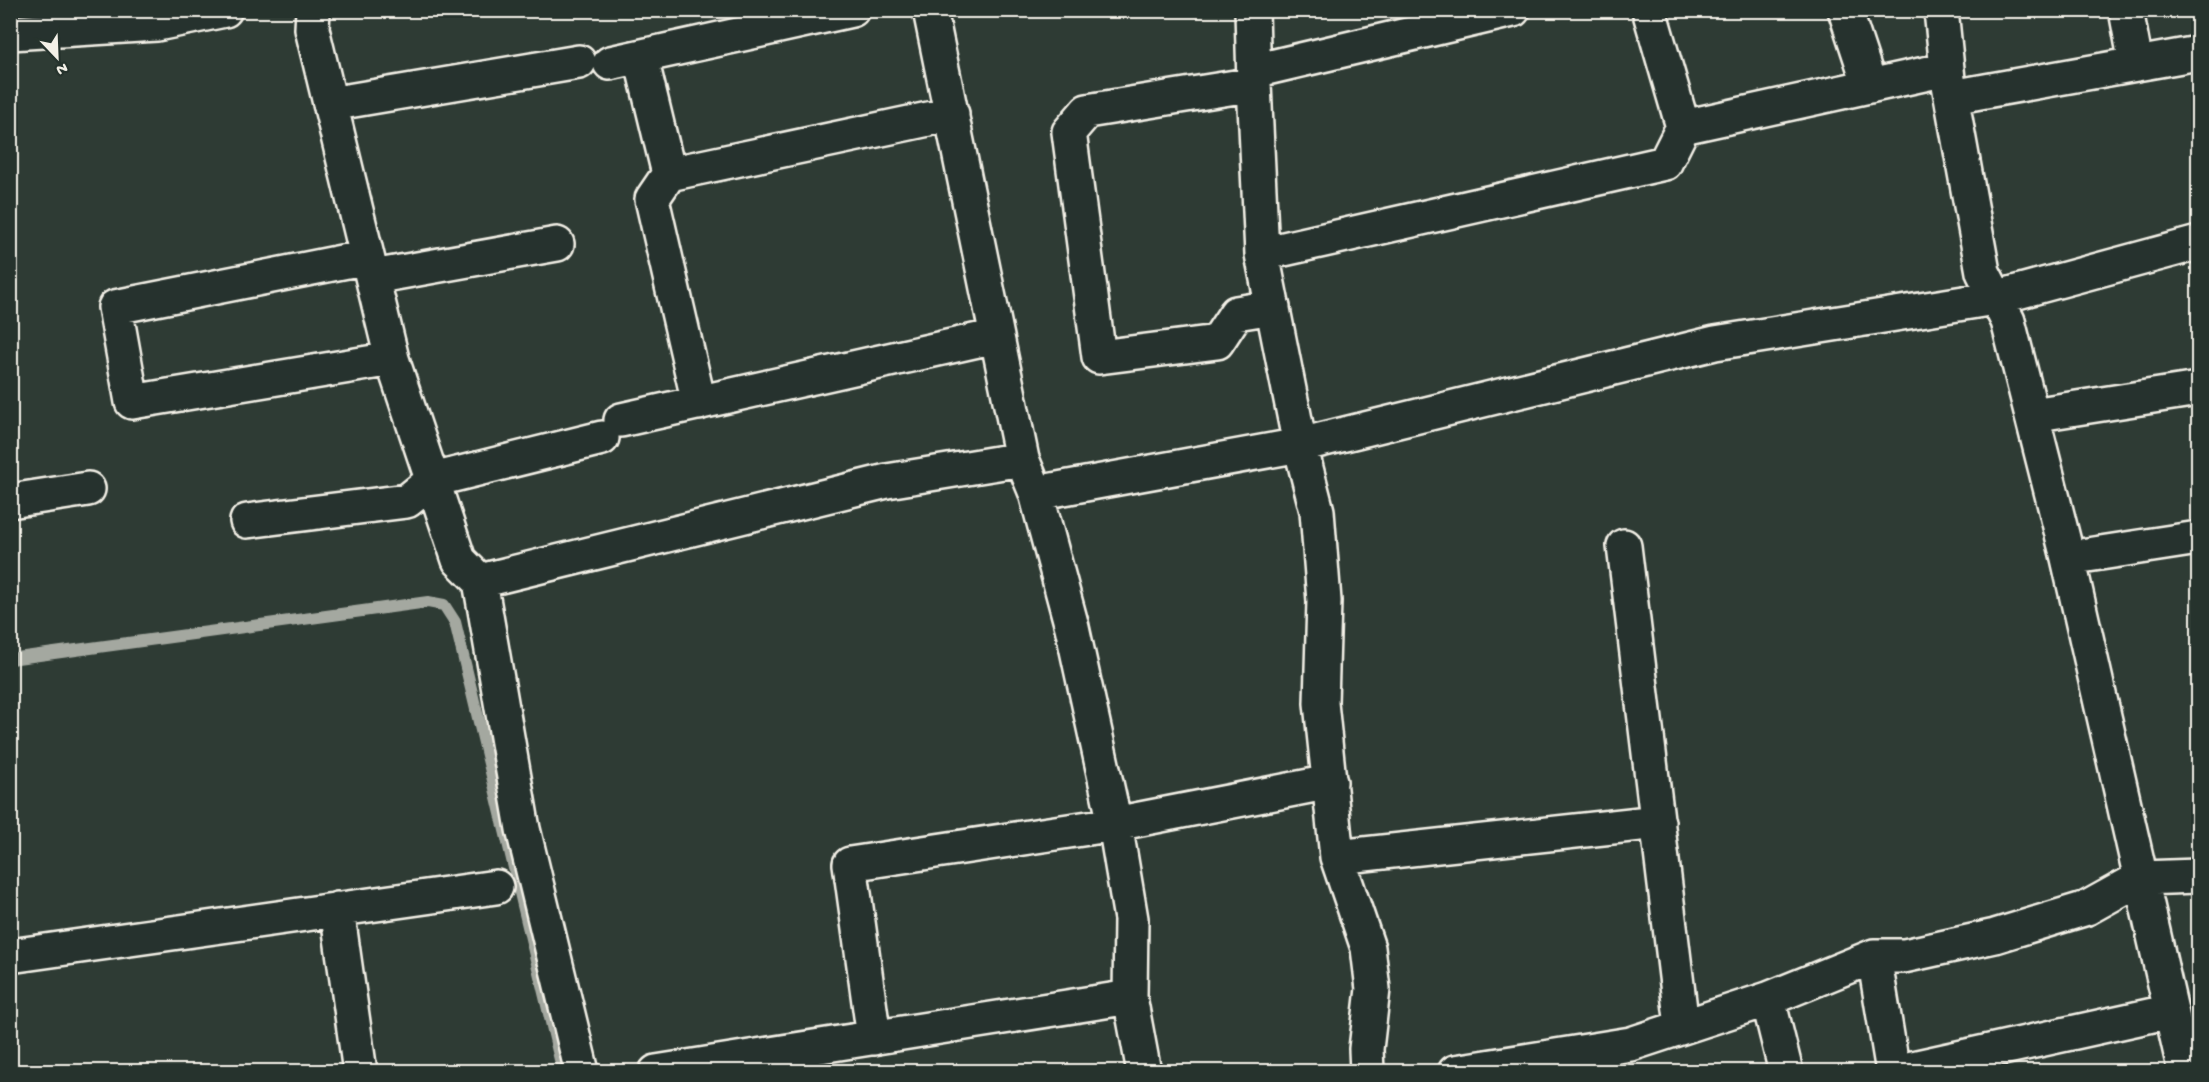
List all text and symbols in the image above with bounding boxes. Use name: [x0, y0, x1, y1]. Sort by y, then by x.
north arrow: [27, 27, 87, 87]
text: N: [52, 57, 70, 79]

